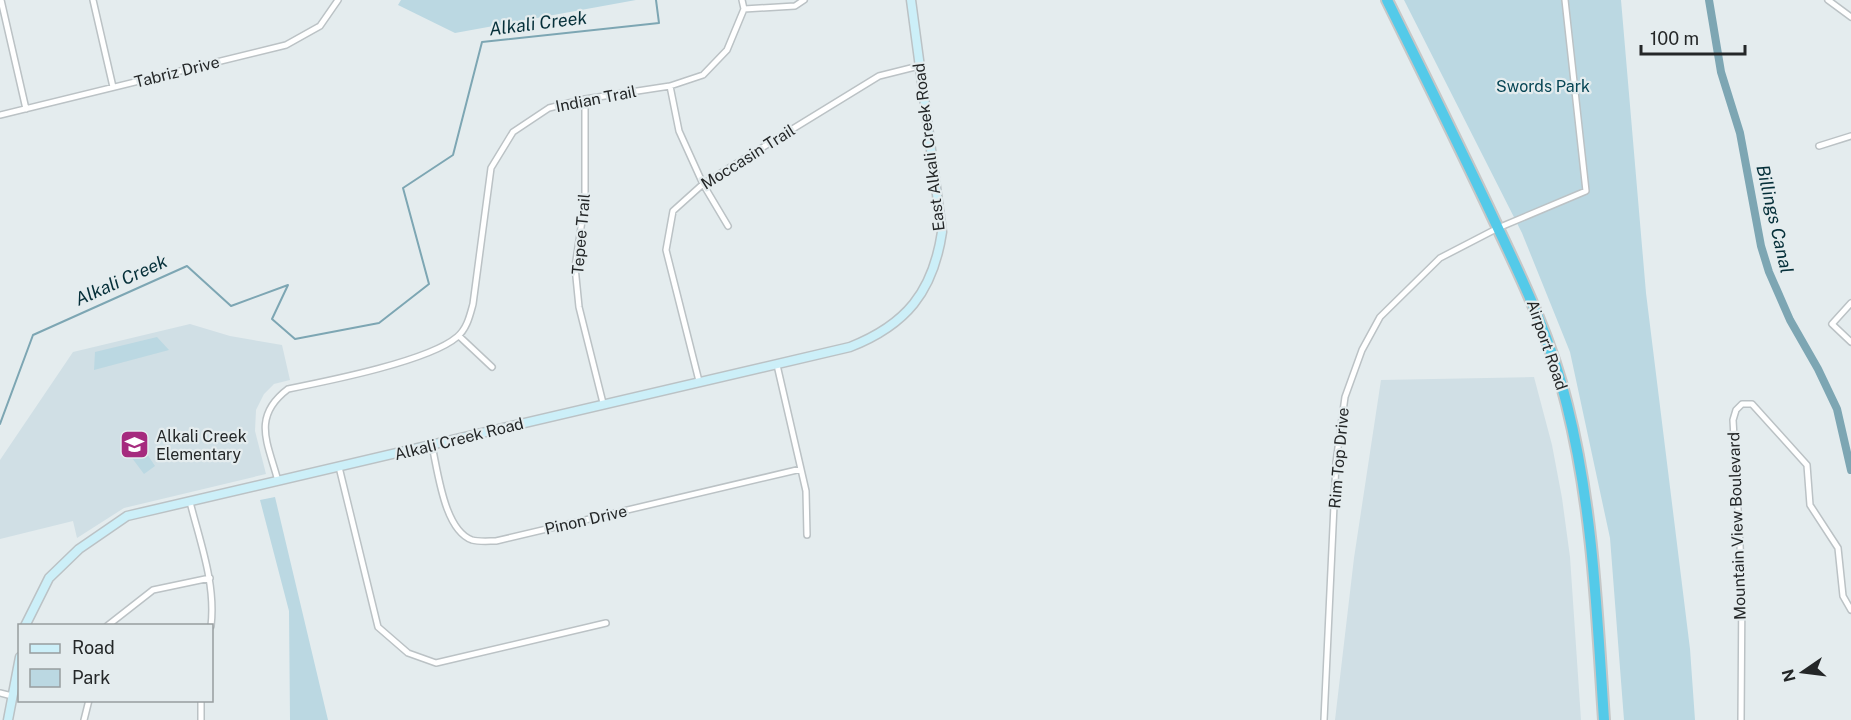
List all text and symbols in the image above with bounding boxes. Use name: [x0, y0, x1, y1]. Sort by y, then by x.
water label: Alkali Creek: [488, 7, 588, 39]
scale bar: [1641, 18, 1744, 56]
text: 100 m: [1650, 28, 1699, 49]
street label: Tabriz Drive: [132, 52, 222, 92]
street label: East Alkali Creek Road: [909, 62, 949, 232]
park label: Swords Park: [1496, 77, 1590, 96]
street label: Indian Trail: [554, 82, 638, 116]
street label: Moccasin Trail: [698, 120, 799, 193]
water label: Billings Canal: [1752, 163, 1798, 275]
street label: Tepee Trail: [568, 192, 594, 275]
water label: Alkali Creek: [72, 250, 171, 310]
street label: Airport Road: [1523, 297, 1571, 393]
street label: Rim Top Drive: [1325, 407, 1353, 509]
street label: Alkali Creek Road: [392, 414, 526, 464]
place label: Alkali Creek Elementary: [156, 427, 247, 464]
school or university icon: Alkali Creek Elementary: [119, 429, 151, 461]
street label: Mountain View Boulevard: [1724, 432, 1750, 620]
street label: Pinon Drive: [543, 501, 629, 539]
legend: [18, 624, 213, 702]
text: Road: [72, 637, 115, 658]
north arrow: [1773, 642, 1833, 702]
text: Park: [72, 667, 110, 688]
text: N: [1778, 667, 1800, 684]

